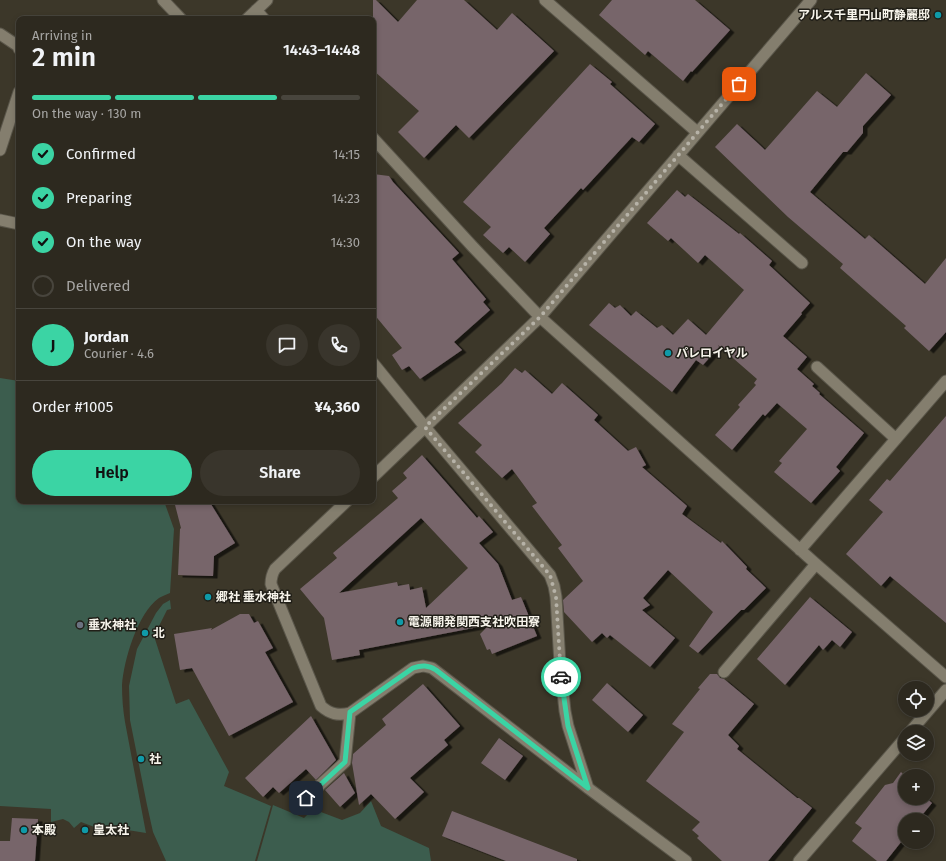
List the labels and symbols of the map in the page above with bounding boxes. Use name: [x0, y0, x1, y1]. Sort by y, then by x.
place label: アルス千里円山町静麗邸: [798, 8, 930, 22]
marker: アルス千里円山町静麗邸: [933, 10, 943, 20]
pin: [722, 67, 756, 101]
place label: パレロイヤル: [676, 346, 748, 360]
marker: パレロイヤル: [663, 348, 673, 358]
place label: 郷社 垂水神社: [216, 590, 291, 604]
marker: 郷社 垂水神社: [203, 592, 213, 602]
place label: 電源開発関西支社吹田寮: [408, 615, 540, 629]
marker: 電源開発関西支社吹田寮: [395, 617, 405, 627]
place label: 垂水神社: [88, 618, 136, 632]
marker: 垂水神社: [75, 620, 85, 630]
place label: 北: [153, 626, 165, 640]
marker: 北: [140, 628, 150, 638]
courier: [541, 657, 581, 697]
place label: 社: [149, 752, 161, 766]
marker: 社: [136, 754, 146, 764]
pin: [289, 781, 323, 815]
place label: 本殿: [32, 823, 56, 837]
place label: 皇太社: [93, 823, 129, 837]
marker: 本殿: [19, 825, 29, 835]
marker: 皇太社: [80, 825, 90, 835]

